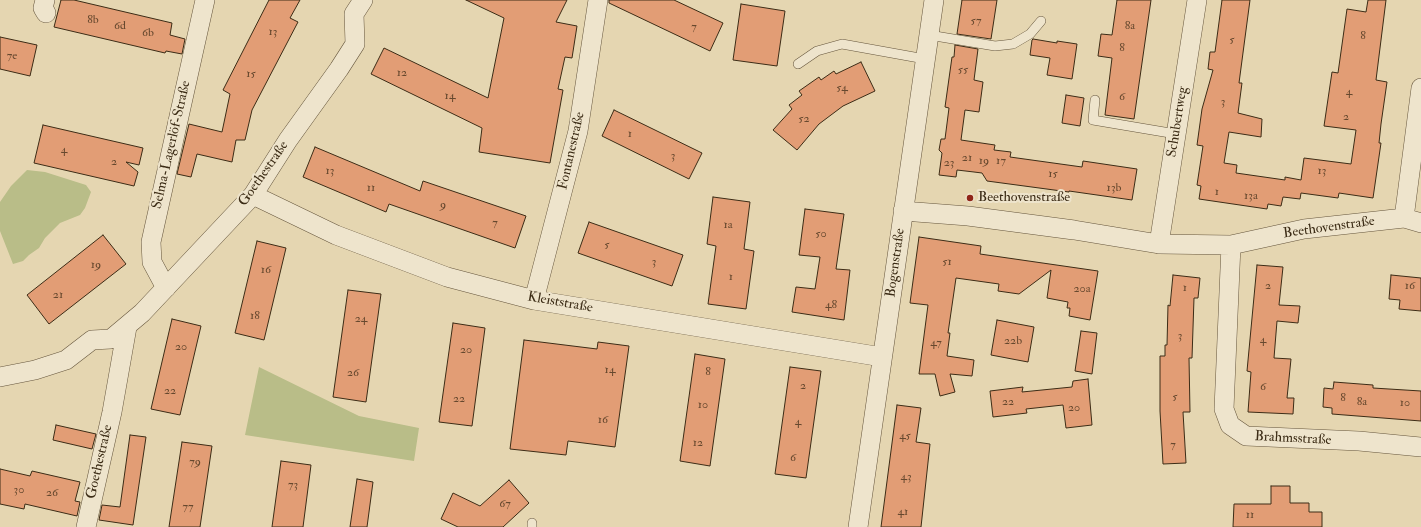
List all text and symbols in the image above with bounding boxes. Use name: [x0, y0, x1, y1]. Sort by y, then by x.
house number: 8b: [87, 13, 99, 27]
house number: 57: [971, 14, 981, 28]
house number: 6d: [114, 19, 126, 33]
house number: 8a: [1125, 19, 1135, 33]
house number: 7: [691, 20, 697, 34]
house number: 13: [269, 25, 277, 39]
house number: 6b: [142, 26, 154, 40]
house number: 8: [1360, 29, 1366, 43]
house number: 5: [1229, 33, 1235, 47]
house number: 8: [1119, 41, 1125, 55]
house number: 7e: [7, 49, 17, 63]
house number: 55: [958, 63, 968, 77]
house number: 12: [397, 66, 407, 80]
house number: 15: [246, 67, 256, 81]
street label: Selma-Lagerlöf-Straße: [149, 79, 195, 211]
house number: 54: [836, 81, 848, 95]
street label: Schubertweg: [1164, 85, 1192, 159]
house number: 4: [1346, 85, 1352, 99]
house number: 14: [445, 89, 455, 103]
house number: 6: [1119, 90, 1125, 104]
house number: 3: [1221, 95, 1225, 109]
street label: Fontanestraße: [555, 110, 589, 192]
house number: 2: [1343, 110, 1349, 124]
house number: 52: [798, 112, 810, 126]
house number: 1: [628, 127, 632, 141]
street label: Goethestraße: [235, 138, 293, 210]
house number: 4: [61, 143, 67, 157]
house number: 3: [671, 149, 675, 163]
house number: 21: [962, 151, 972, 165]
house number: 19: [979, 154, 989, 168]
house number: 17: [996, 154, 1006, 168]
house number: 2: [111, 155, 117, 169]
house number: 23: [944, 156, 954, 170]
house number: 13: [326, 164, 334, 178]
house number: 13: [1318, 164, 1326, 178]
house number: 15: [1048, 167, 1058, 181]
house number: 11: [367, 181, 375, 195]
house number: 13b: [1107, 181, 1121, 195]
house number: 1: [1215, 185, 1219, 199]
house number: 13a: [1244, 189, 1258, 203]
place label: Beethovenstraße: [978, 190, 1070, 206]
marker: Beethovenstraße: [965, 193, 975, 203]
house number: 9: [440, 198, 446, 212]
street label: Beethovenstraße: [1282, 213, 1376, 243]
house number: 7: [492, 216, 498, 230]
house number: 1a: [723, 218, 733, 232]
house number: 50: [815, 227, 827, 241]
street label: Bogenstraße: [883, 227, 909, 299]
house number: 5: [604, 238, 610, 252]
house number: 3: [652, 255, 656, 269]
house number: 51: [942, 255, 952, 269]
house number: 19: [91, 258, 101, 272]
house number: 16: [261, 263, 271, 277]
house number: 1: [729, 270, 733, 284]
house number: 2: [1265, 279, 1271, 293]
house number: 16: [1405, 279, 1415, 293]
house number: 1: [1183, 281, 1187, 295]
house number: 20a: [1073, 282, 1091, 296]
house number: 21: [53, 288, 63, 302]
street label: Kleiststraße: [526, 289, 594, 317]
house number: 48: [825, 298, 837, 312]
house number: 18: [250, 309, 260, 323]
house number: 24: [355, 312, 367, 326]
house number: 3: [1178, 329, 1182, 343]
house number: 4: [1260, 333, 1266, 347]
house number: 22b: [1004, 334, 1022, 348]
house number: 47: [930, 336, 942, 350]
house number: 20: [175, 340, 187, 354]
house number: 20: [460, 343, 472, 357]
house number: 14: [605, 363, 615, 377]
house number: 8: [705, 365, 711, 379]
house number: 26: [347, 366, 359, 380]
house number: 2: [800, 379, 806, 393]
house number: 6: [1260, 380, 1266, 394]
house number: 22: [164, 384, 176, 398]
house number: 5: [1172, 390, 1178, 404]
house number: 8: [1340, 391, 1346, 405]
house number: 22: [453, 392, 465, 406]
house number: 22: [1002, 395, 1014, 409]
house number: 8a: [1357, 395, 1367, 409]
house number: 10: [1400, 396, 1410, 410]
house number: 10: [698, 398, 708, 412]
house number: 20: [1068, 401, 1080, 415]
house number: 16: [598, 413, 608, 427]
house number: 4: [795, 415, 801, 429]
street label: Goethestraße: [83, 423, 117, 501]
house number: 45: [899, 429, 911, 443]
street label: Brahmsstraße: [1254, 429, 1332, 449]
house number: 12: [693, 436, 703, 450]
house number: 7: [1170, 438, 1176, 452]
house number: 6: [790, 451, 796, 465]
house number: 79: [189, 455, 201, 469]
house number: 43: [900, 470, 912, 484]
house number: 73: [288, 478, 298, 492]
house number: 30: [14, 483, 24, 497]
house number: 26: [46, 486, 58, 500]
house number: 67: [499, 497, 511, 511]
house number: 77: [182, 500, 194, 514]
house number: 41: [898, 505, 908, 519]
house number: 11: [1246, 508, 1254, 522]

